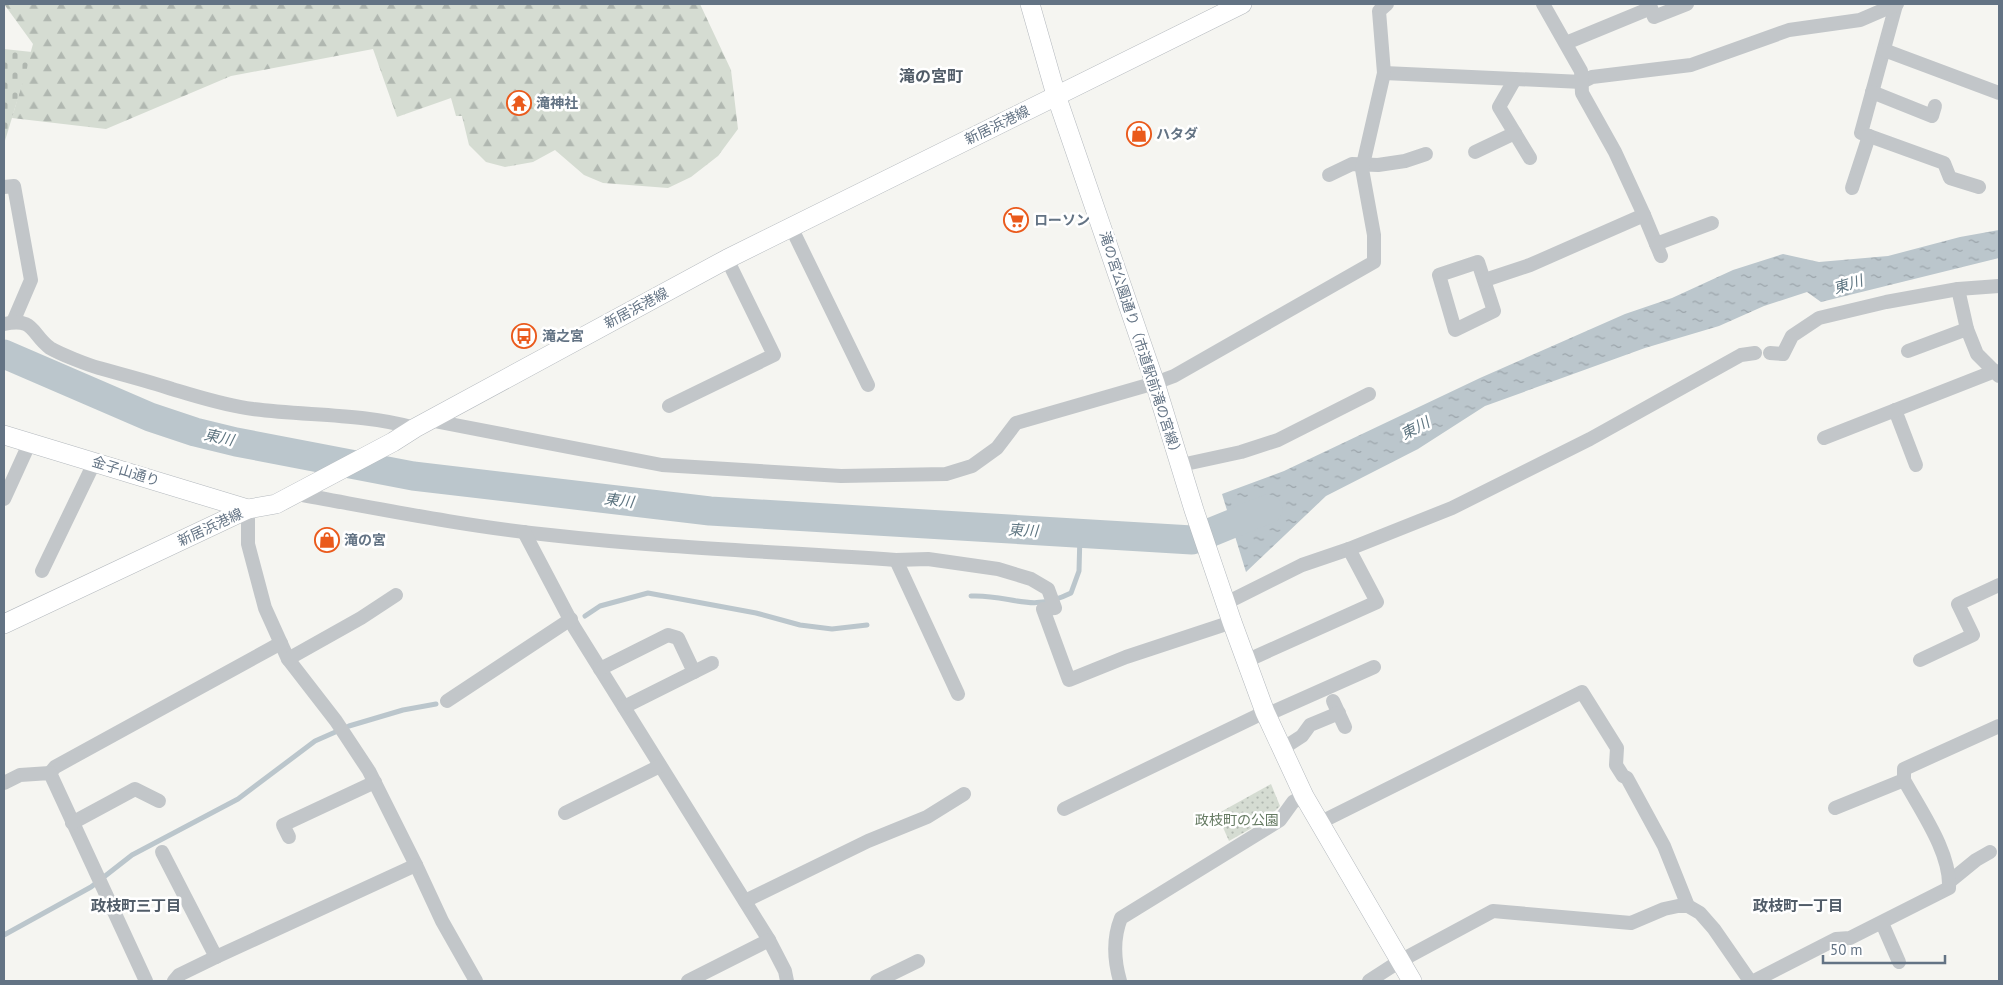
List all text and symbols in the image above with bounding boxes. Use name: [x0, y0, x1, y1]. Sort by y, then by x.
district label: 滝の宮町: [899, 66, 963, 86]
temple icon: 滝神社: [506, 90, 532, 116]
place label: 滝神社: [536, 94, 578, 112]
street label: 新居浜港線: [962, 102, 1032, 148]
shop icon: ハタダ: [1126, 121, 1152, 147]
place label: ハタダ: [1156, 125, 1198, 143]
supermarket icon: ローソン: [1003, 207, 1029, 233]
place label: ローソン: [1034, 211, 1090, 229]
street label: 滝の宮公園通り（市道駅前滝の宮線）: [1096, 229, 1186, 461]
water label: 東川: [1831, 270, 1867, 297]
street label: 新居浜港線: [601, 284, 671, 332]
bus stop icon: 滝之宮: [511, 323, 537, 349]
place label: 滝之宮: [542, 327, 584, 345]
water label: 東川: [1397, 412, 1434, 443]
water label: 東川: [202, 425, 238, 450]
street label: 金子山通り: [90, 452, 162, 490]
water label: 東川: [603, 489, 637, 512]
street label: 新居浜港線: [174, 504, 246, 550]
water label: 東川: [1008, 520, 1040, 540]
shop icon: 滝の宮: [314, 527, 340, 553]
place label: 滝の宮: [344, 531, 386, 549]
park label: 政枝町の公園: [1195, 811, 1279, 829]
district label: 政枝町三丁目: [91, 896, 181, 915]
district label: 政枝町一丁目: [1753, 896, 1843, 915]
scale bar: [1823, 932, 1946, 964]
text: 50 m: [1830, 940, 1863, 959]

